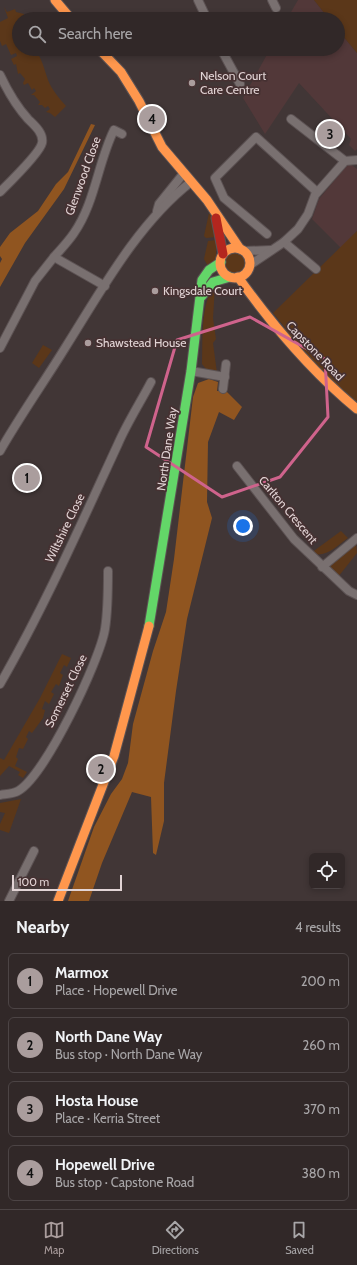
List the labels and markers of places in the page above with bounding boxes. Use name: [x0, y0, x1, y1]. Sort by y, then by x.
place label: Nelson Court Care Centre: [200, 68, 266, 97]
marker: Nelson Court Care Centre: [187, 78, 197, 88]
pin: 4: [139, 104, 165, 134]
pin: 3: [317, 119, 343, 149]
place label: Kingsdale Court: [163, 283, 242, 298]
marker: Kingsdale Court: [150, 286, 160, 296]
place label: Shawstead House: [96, 335, 186, 350]
marker: Shawstead House: [83, 338, 93, 348]
pin: 1: [14, 463, 40, 493]
pin: 2: [88, 754, 114, 784]

